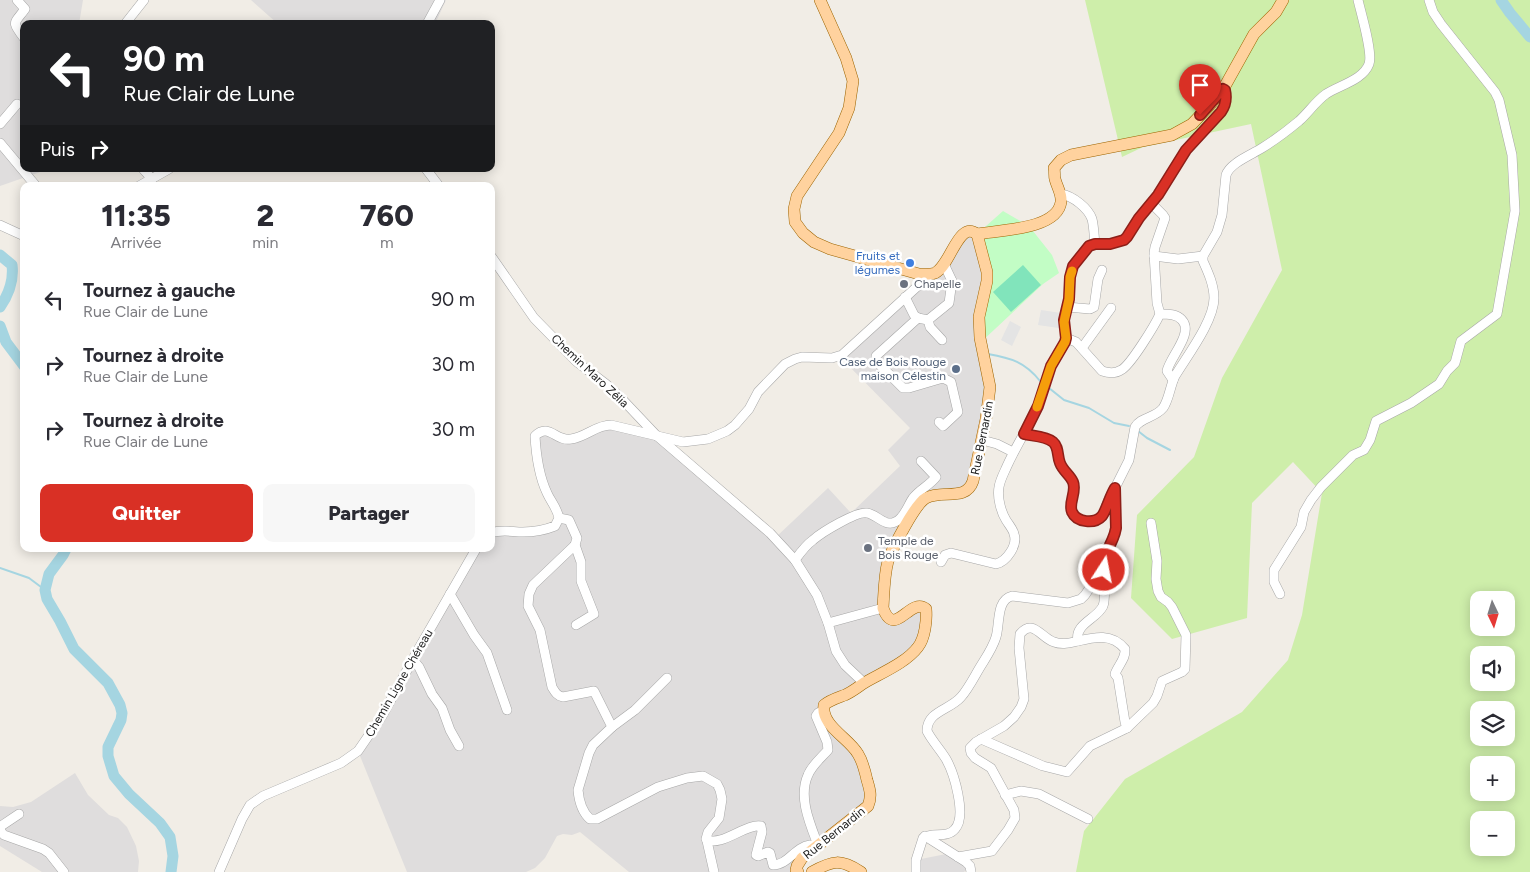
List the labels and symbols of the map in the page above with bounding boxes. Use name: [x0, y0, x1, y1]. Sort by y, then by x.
pin: [1179, 64, 1221, 115]
place label: Fruits et légumes: [855, 249, 900, 277]
marker: Fruits et légumes: [904, 257, 916, 269]
place label: Chapelle: [914, 277, 961, 291]
marker: Chapelle: [898, 278, 910, 290]
street label: Chemin Maro Zélia: [548, 332, 632, 410]
place label: Case de Bois Rouge maison Célestin: [839, 355, 946, 383]
marker: Case de Bois Rouge maison Célestin: [950, 363, 962, 375]
street label: Rue Bernardin: [968, 400, 996, 476]
place label: Temple de Bois Rouge: [878, 534, 939, 562]
marker: Temple de Bois Rouge: [862, 542, 874, 554]
position arrow: [1077, 543, 1129, 595]
north arrow: [1470, 591, 1515, 636]
street label: Chemin Ligne Chéreau: [362, 627, 436, 739]
street label: Rue Bernardin: [800, 804, 868, 862]

